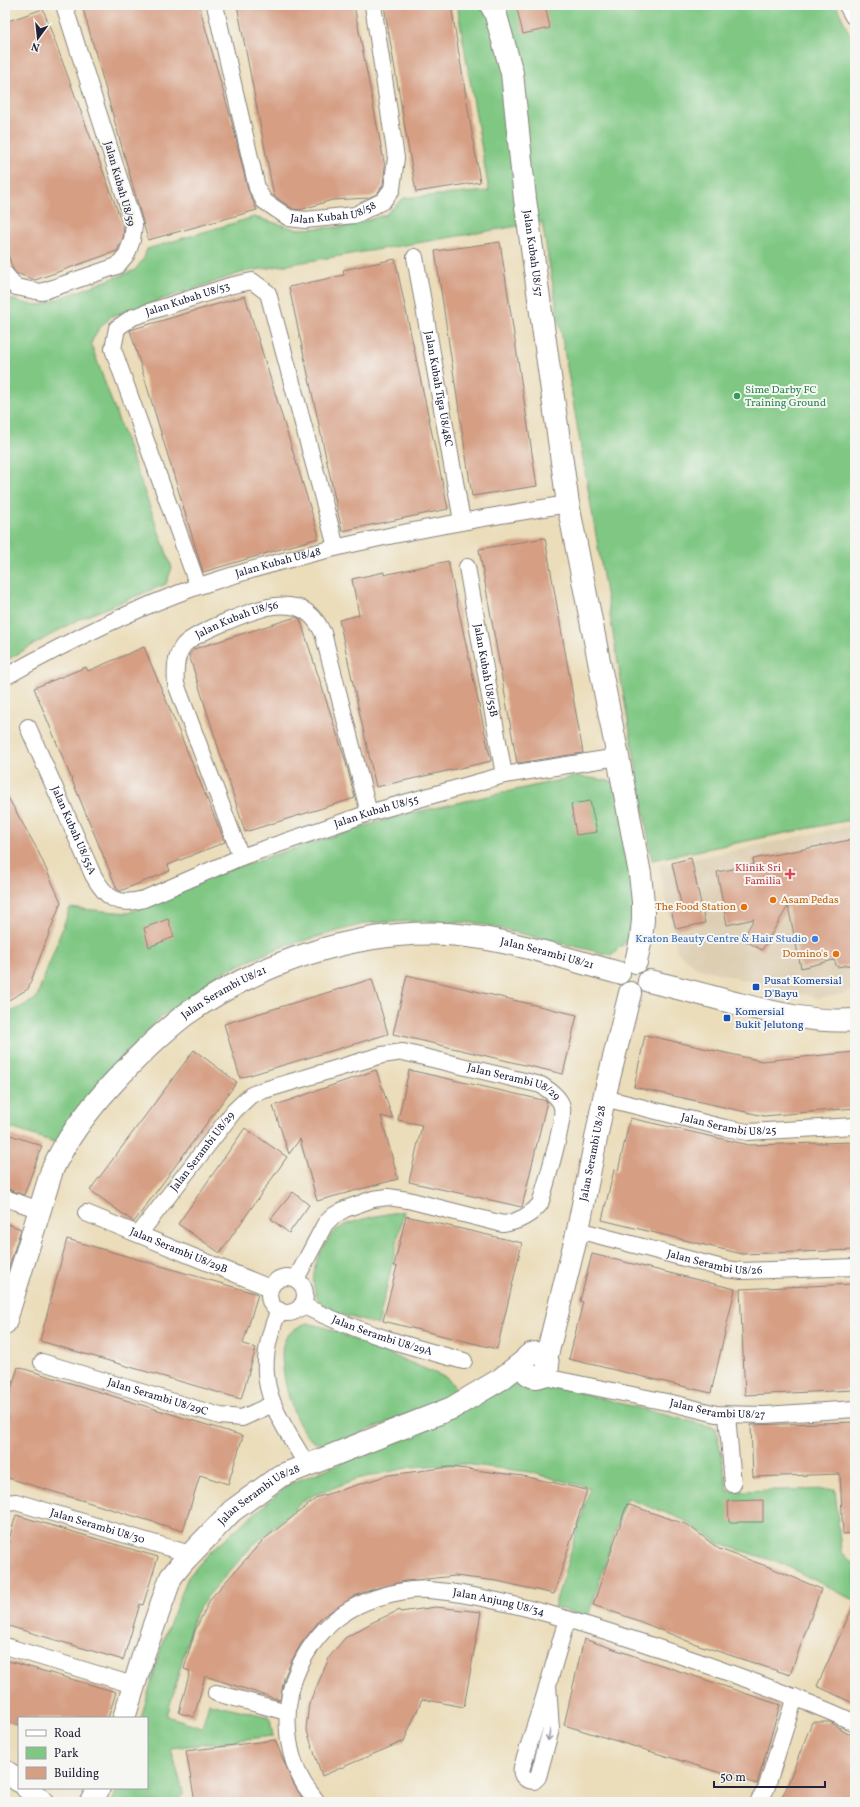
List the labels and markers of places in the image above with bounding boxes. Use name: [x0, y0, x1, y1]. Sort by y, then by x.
place label: Sime Darby FC Training Ground: [745, 383, 826, 411]
marker: Sime Darby FC Training Ground: [732, 391, 742, 401]
place label: Klinik Sri Familia: [735, 861, 782, 889]
marker: Klinik Sri Familia: [784, 868, 796, 880]
place label: Asam Pedas: [781, 893, 839, 908]
marker: Asam Pedas: [768, 895, 778, 905]
place label: The Food Station: [655, 900, 736, 915]
marker: The Food Station: [739, 902, 749, 912]
place label: Kraton Beauty Centre & Hair Studio: [635, 932, 807, 947]
marker: Kraton Beauty Centre & Hair Studio: [810, 934, 820, 944]
place label: Domino's: [782, 947, 828, 962]
marker: Domino's: [831, 949, 841, 959]
place label: Pusat Komersial D'Bayu: [764, 974, 842, 1002]
marker: Pusat Komersial D'Bayu: [751, 982, 761, 992]
place label: Komersial Bukit Jelutong: [735, 1005, 804, 1033]
marker: Komersial Bukit Jelutong: [722, 1013, 732, 1023]

